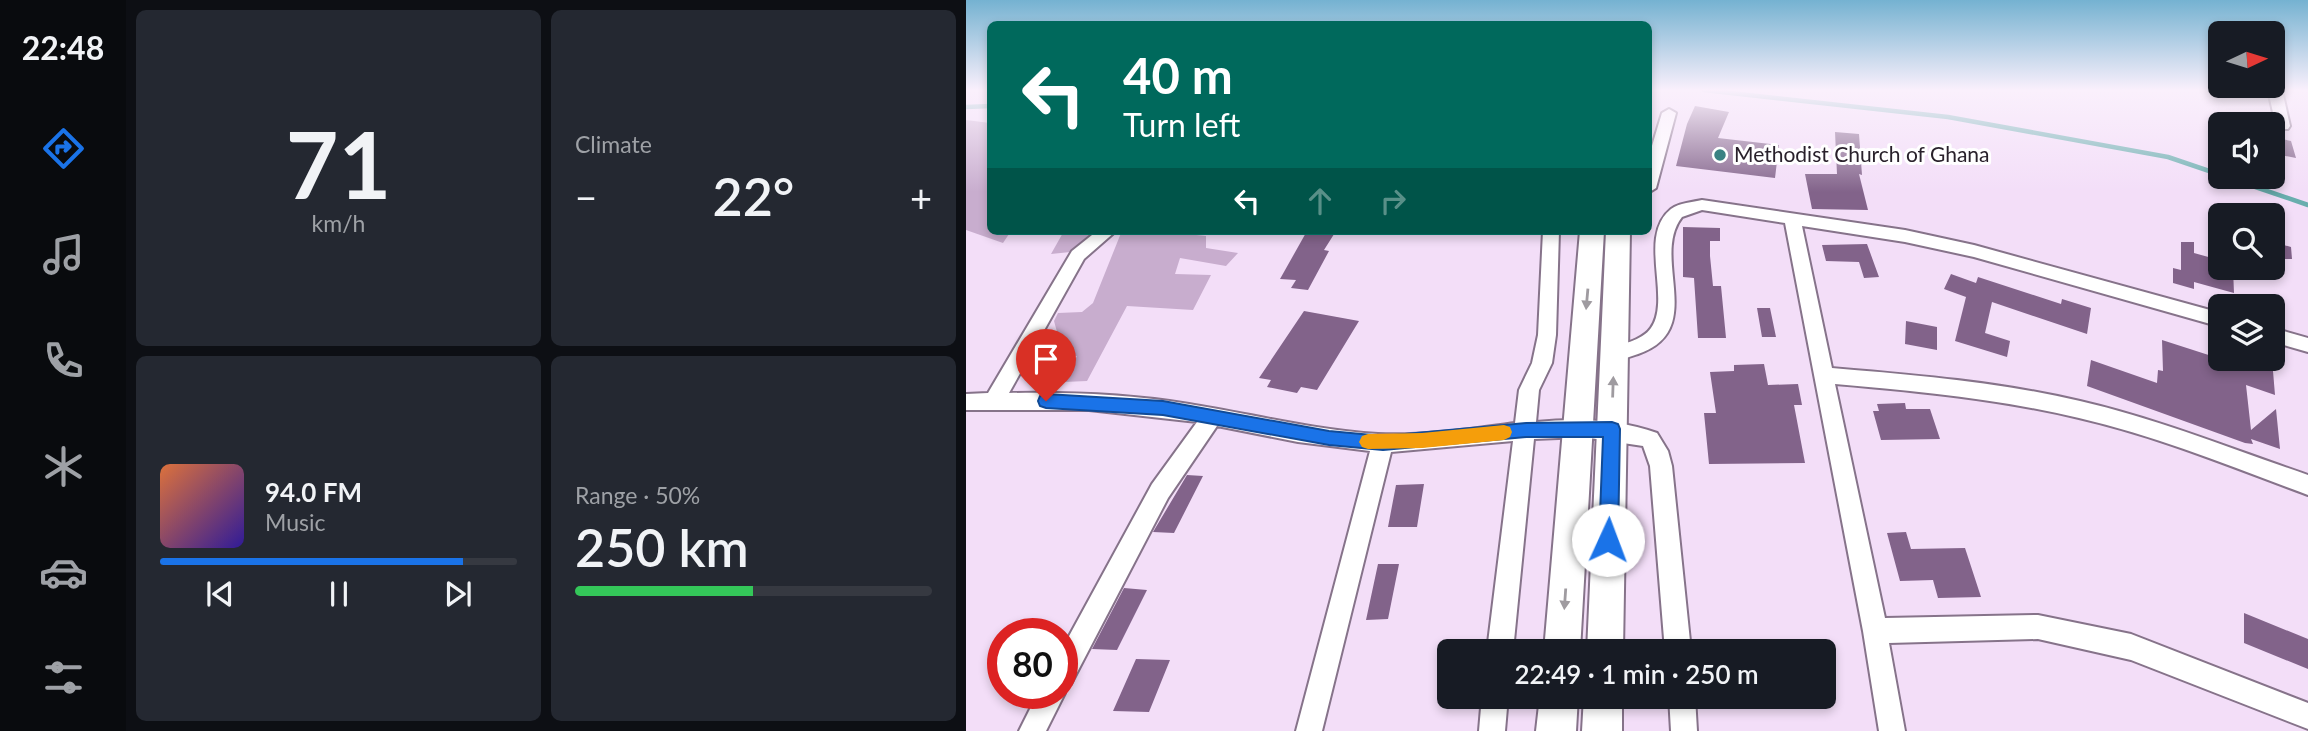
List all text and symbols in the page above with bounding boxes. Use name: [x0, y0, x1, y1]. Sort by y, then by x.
north arrow: [2208, 21, 2286, 98]
map controls: [2208, 21, 2285, 371]
text: 22:48: [22, 28, 104, 67]
text: 40 m: [1123, 46, 1233, 104]
icon: left: [1008, 49, 1099, 140]
text: Turn left: [1123, 105, 1240, 144]
text: 71: [286, 109, 391, 218]
button: sound: [2208, 112, 2285, 189]
icon: directions: [39, 124, 88, 173]
text: Climate: [575, 130, 652, 158]
place label: Methodist Church of Ghana: [1734, 141, 1990, 166]
marker: Methodist Church of Ghana: [1712, 147, 1728, 163]
text: 22°: [713, 165, 794, 227]
text: −: [575, 174, 597, 220]
text: +: [910, 174, 932, 220]
icon: left: [1228, 182, 1266, 220]
icon: ahead: [1301, 182, 1339, 220]
icon: right: [1374, 182, 1412, 220]
button: search: [2208, 203, 2285, 280]
text: km/h: [312, 209, 365, 237]
icon: music: [39, 230, 88, 279]
one-way arrow: [1581, 288, 1592, 310]
button: layers: [2208, 294, 2285, 371]
pin: [1016, 329, 1076, 401]
icon: phone: [39, 336, 88, 385]
icon: arrive: [1027, 340, 1065, 378]
one-way arrow: [1608, 376, 1619, 398]
icon: climate: [39, 442, 88, 491]
text: 94.0 FM: [265, 476, 362, 508]
text: Range · 50%: [575, 481, 700, 509]
position arrow: [1571, 503, 1645, 577]
text: Music: [265, 508, 325, 536]
text: 250 km: [575, 516, 749, 578]
icon: car: [39, 548, 88, 597]
icon: previous: [201, 575, 239, 613]
icon: pause: [320, 575, 358, 613]
icon: next: [439, 575, 477, 613]
one-way arrow: [1559, 588, 1570, 610]
speed limit sign: 80: [987, 618, 1078, 709]
icon: filters: [39, 653, 88, 702]
text: 22:49 · 1 min · 250 m: [1514, 658, 1759, 690]

